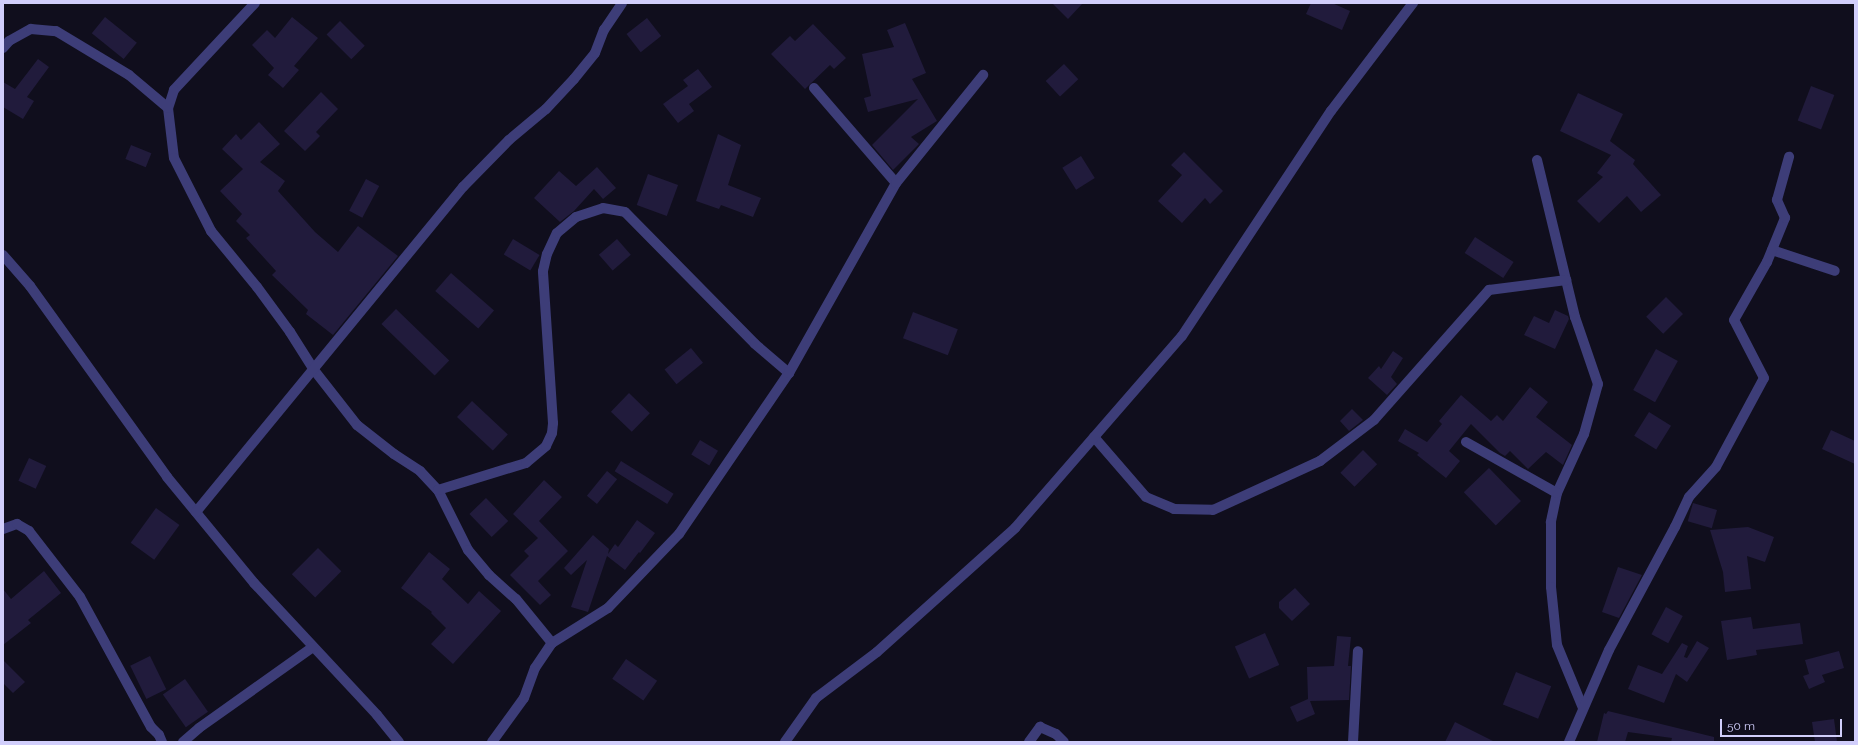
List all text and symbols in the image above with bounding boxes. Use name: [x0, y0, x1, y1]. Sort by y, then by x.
scale bar: [1722, 711, 1844, 737]
text: 50 m: [1727, 719, 1755, 733]

